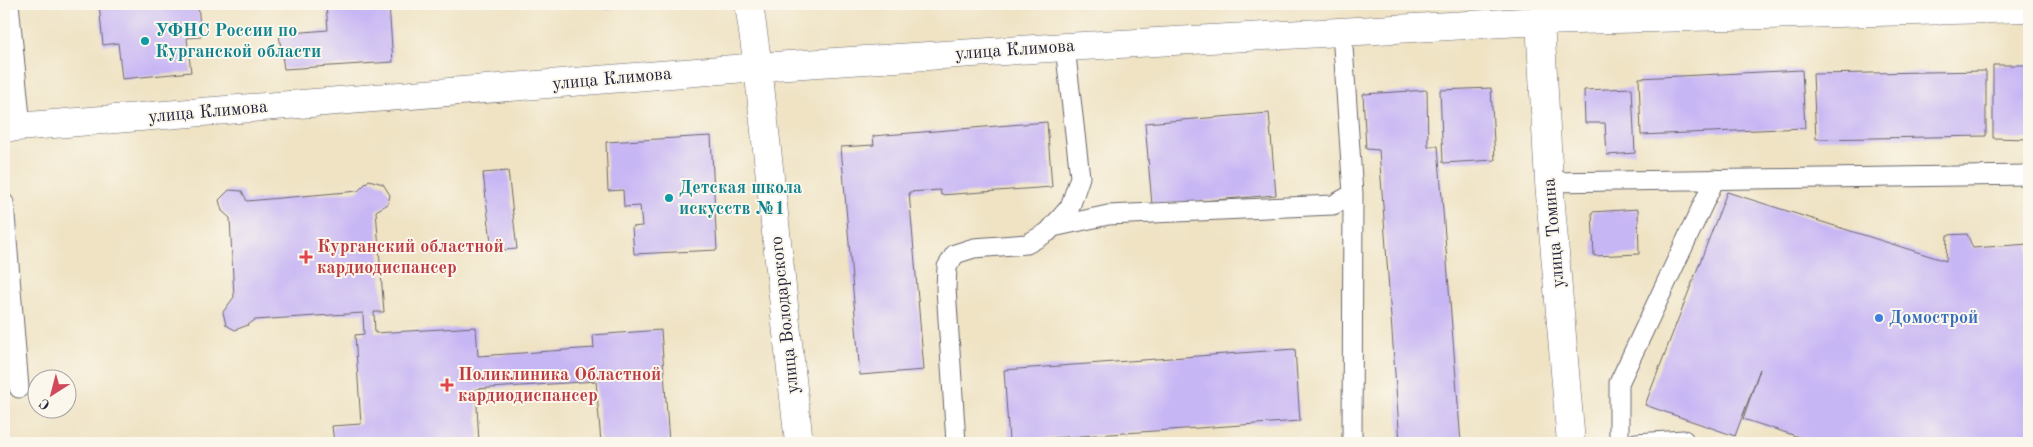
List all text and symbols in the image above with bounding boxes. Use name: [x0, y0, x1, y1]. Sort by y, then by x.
place label: УФНС России по Курганской области: [155, 22, 321, 61]
marker: УФНС России по Курганской области: [139, 35, 151, 47]
street label: улица Климова: [955, 37, 1075, 63]
street label: улица Климова: [552, 65, 673, 93]
street label: улица Климова: [148, 98, 269, 126]
street label: улица Томина: [1540, 177, 1568, 289]
place label: Детская школа искусств №1: [679, 179, 802, 218]
marker: Детская школа искусств №1: [663, 192, 675, 204]
street label: улица Володарского: [768, 235, 802, 395]
place label: Курганский областной кардиодиспансер: [317, 238, 504, 277]
marker: Курганский областной кардиодиспансер: [299, 250, 313, 264]
place label: Домострой: [1889, 309, 1978, 327]
marker: Домострой: [1873, 312, 1885, 324]
place label: Поликлиника Областной кардиодиспансер: [458, 366, 661, 405]
north arrow: [28, 370, 78, 420]
marker: Поликлиника Областной кардиодиспансер: [440, 378, 454, 392]
text: С: [37, 395, 53, 412]

